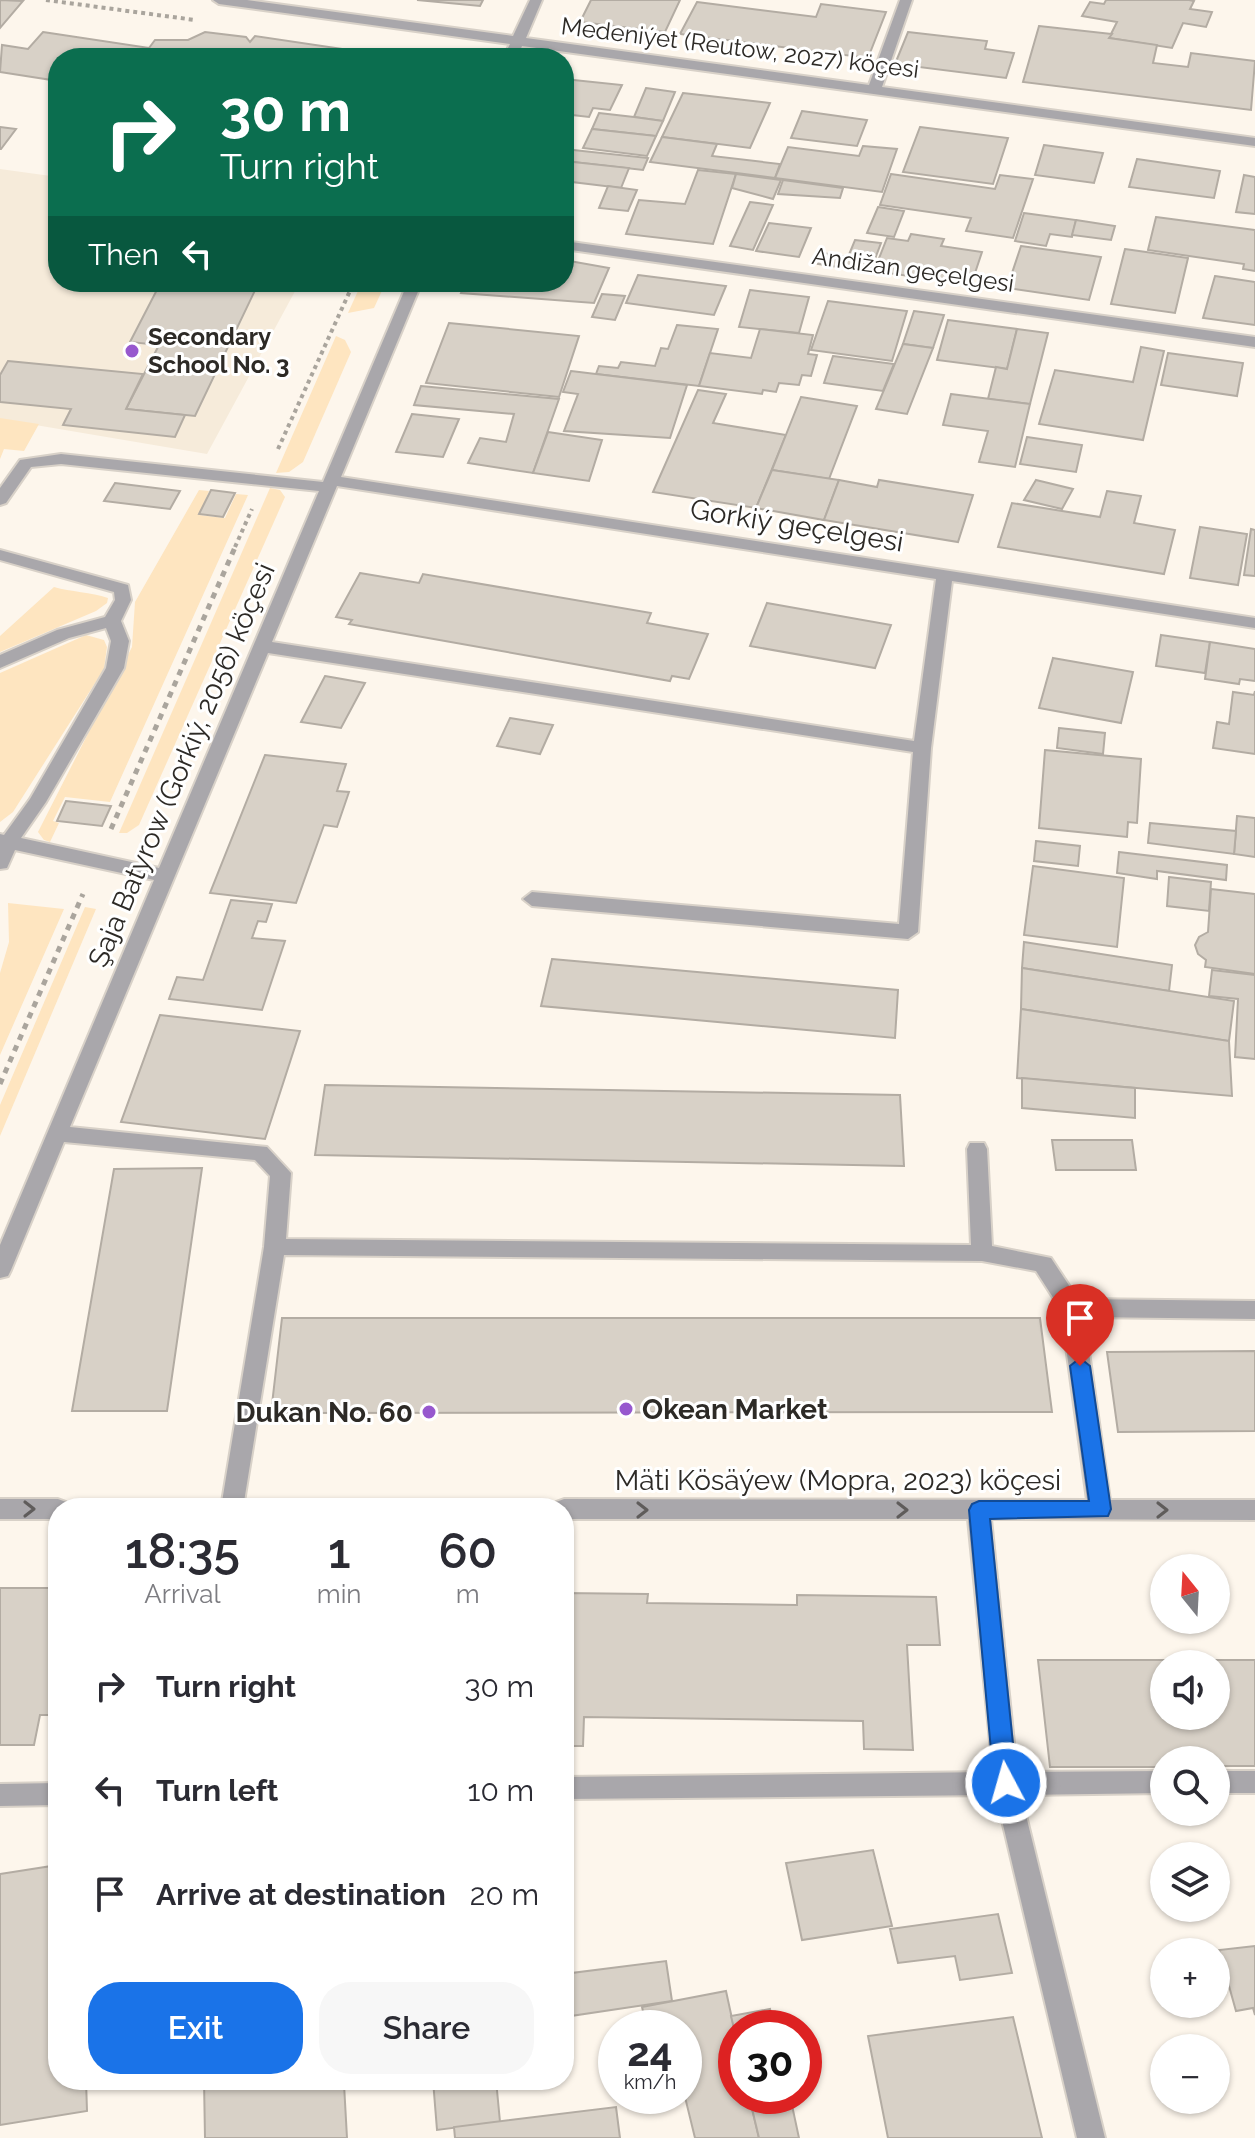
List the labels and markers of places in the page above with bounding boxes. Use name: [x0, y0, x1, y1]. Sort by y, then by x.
place label: Secondary School No. 3: [148, 322, 289, 379]
marker: Secondary School No. 3: [123, 342, 141, 360]
pin: [1046, 1284, 1114, 1366]
place label: Okean Market: [642, 1393, 828, 1426]
place label: Dukan No. 60: [235, 1396, 413, 1429]
marker: Okean Market: [617, 1400, 635, 1418]
marker: Dukan No. 60: [420, 1403, 438, 1421]

